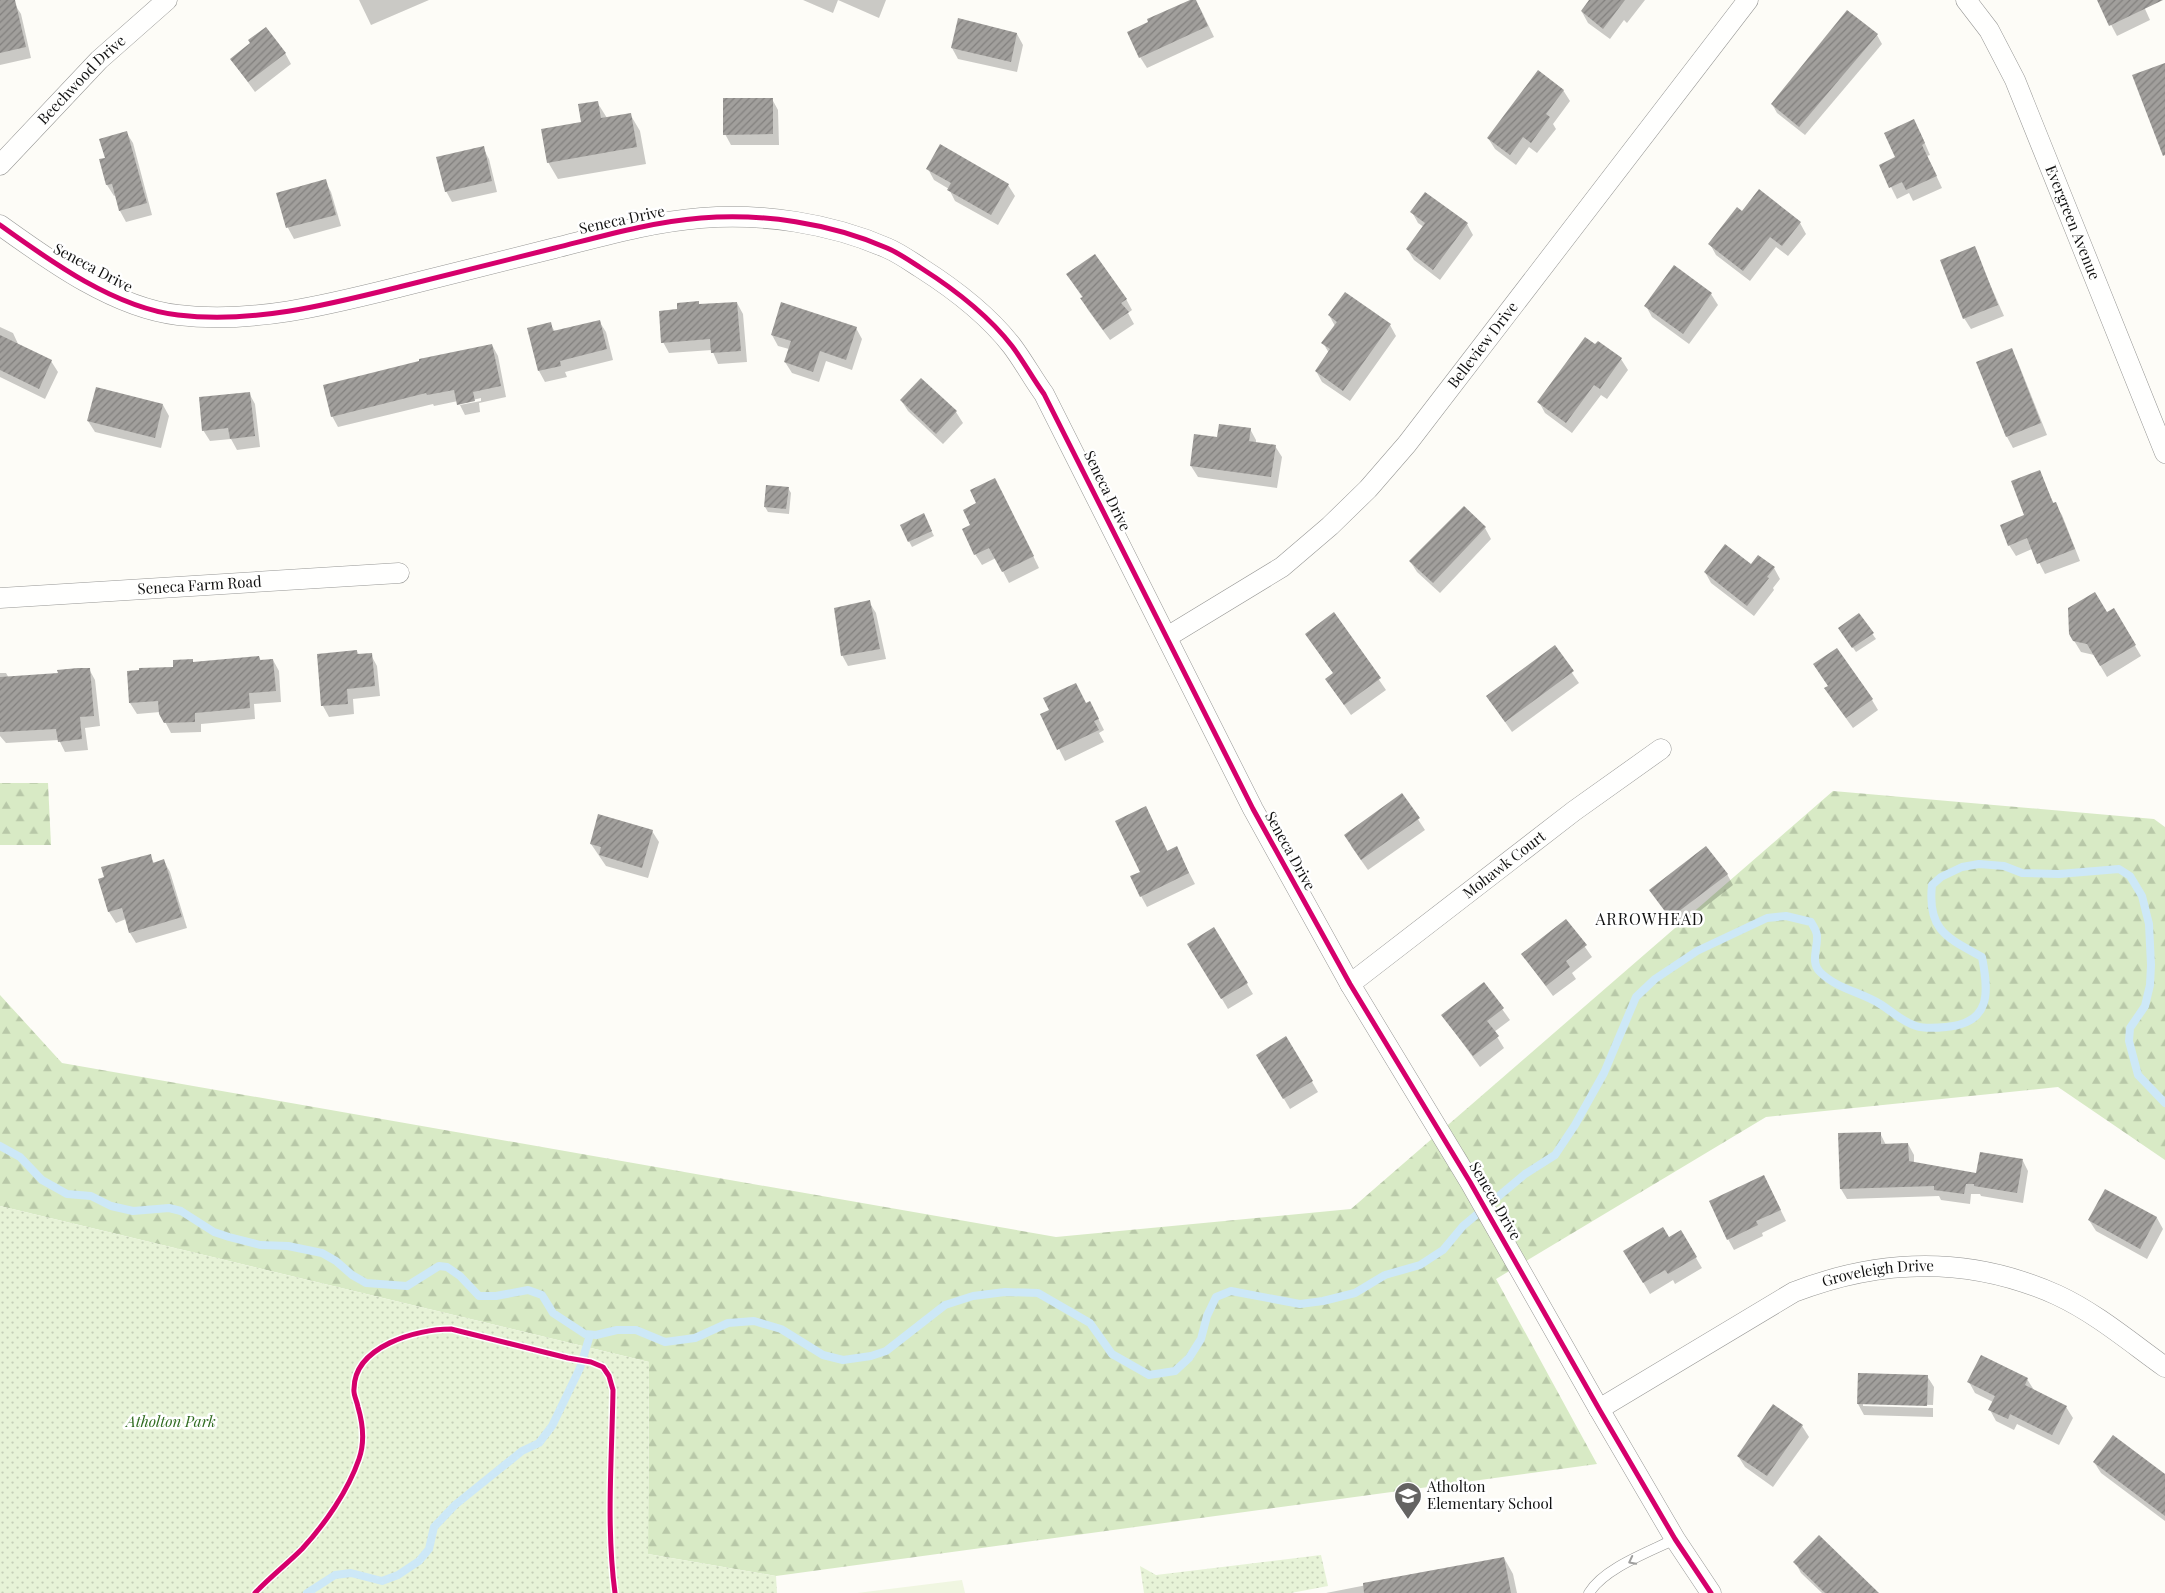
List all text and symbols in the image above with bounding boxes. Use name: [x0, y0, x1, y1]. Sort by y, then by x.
street label: Beechwood Drive: [33, 30, 129, 128]
street label: Evergreen Avenue: [2041, 162, 2105, 283]
street label: Seneca Drive: [577, 200, 667, 238]
street label: Seneca Drive: [50, 238, 137, 296]
street label: Belleview Drive: [1443, 297, 1522, 392]
street label: Seneca Drive: [1080, 447, 1136, 534]
street label: Seneca Farm Road: [137, 571, 263, 598]
street label: Seneca Drive: [1261, 808, 1321, 894]
street label: Mohawk Court: [1458, 825, 1550, 902]
district label: ARROWHEAD: [1595, 908, 1704, 929]
street label: Seneca Drive: [1465, 1158, 1526, 1243]
street label: Groveleigh Drive: [1819, 1255, 1934, 1291]
park label: Atholton Park: [124, 1411, 216, 1431]
place label: Atholton Elementary School: [1426, 1476, 1553, 1513]
school or university icon: Atholton Elementary School: [1393, 1481, 1423, 1520]
one-way arrow: [1628, 1555, 1637, 1565]

